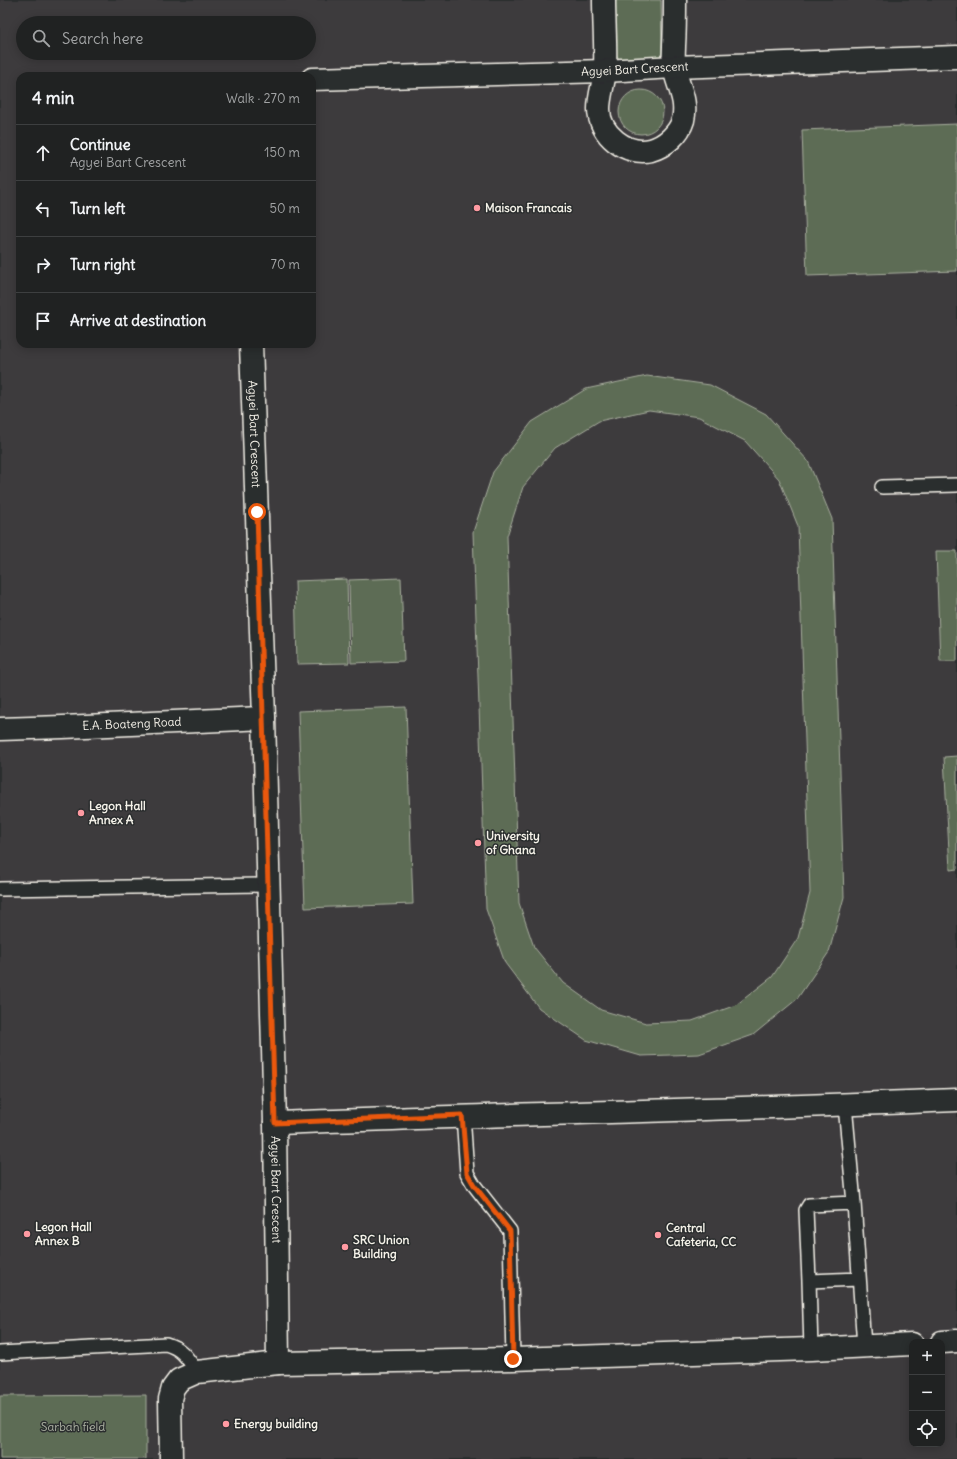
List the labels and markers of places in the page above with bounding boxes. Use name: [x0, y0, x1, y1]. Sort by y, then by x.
place label: Maison Francais: [485, 200, 573, 215]
marker: Maison Francais: [472, 203, 482, 213]
place label: Legon Hall Annex A: [89, 798, 146, 827]
marker: Legon Hall Annex A: [76, 808, 86, 818]
place label: University of Ghana: [486, 828, 540, 857]
marker: University of Ghana: [473, 838, 483, 848]
place label: Legon Hall Annex B: [35, 1219, 92, 1248]
place label: Central Cafeteria, CC: [666, 1220, 737, 1249]
marker: Legon Hall Annex B: [22, 1229, 32, 1239]
marker: Central Cafeteria, CC: [653, 1230, 663, 1240]
place label: SRC Union Building: [353, 1232, 409, 1262]
marker: SRC Union Building: [340, 1242, 350, 1252]
place label: Energy building: [234, 1416, 318, 1432]
marker: Energy building: [221, 1419, 231, 1429]

